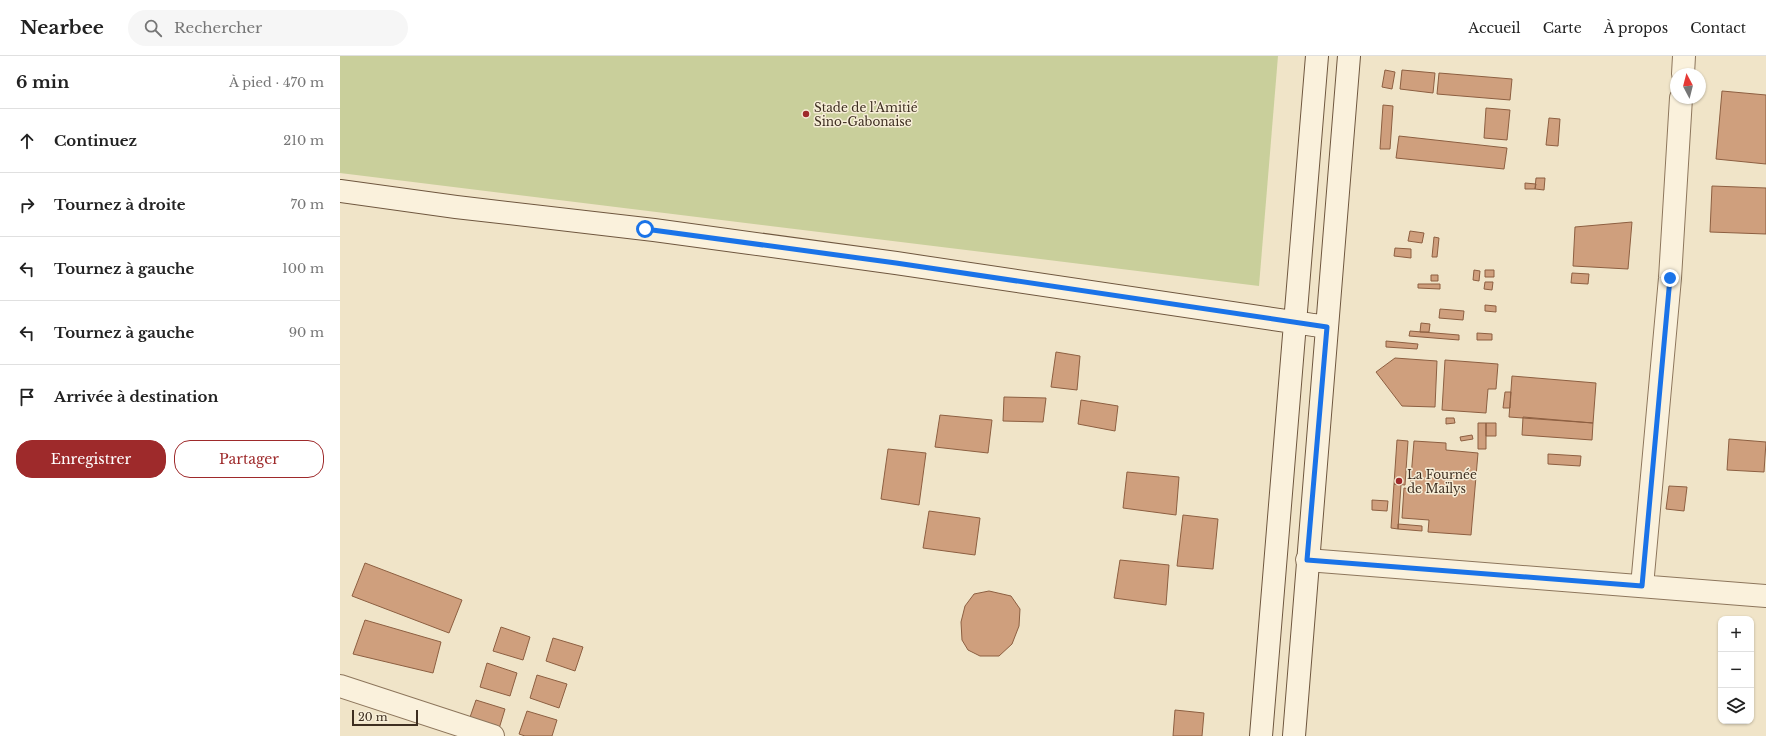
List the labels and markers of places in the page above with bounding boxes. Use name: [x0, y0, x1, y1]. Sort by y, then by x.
place label: Stade de l’Amitié Sino-Gabonaise: [814, 100, 918, 129]
marker: Stade de l’Amitié Sino-Gabonaise: [801, 109, 811, 119]
place label: La Fournée de Maïlys: [1407, 467, 1477, 496]
marker: La Fournée de Maïlys: [1394, 476, 1404, 486]

